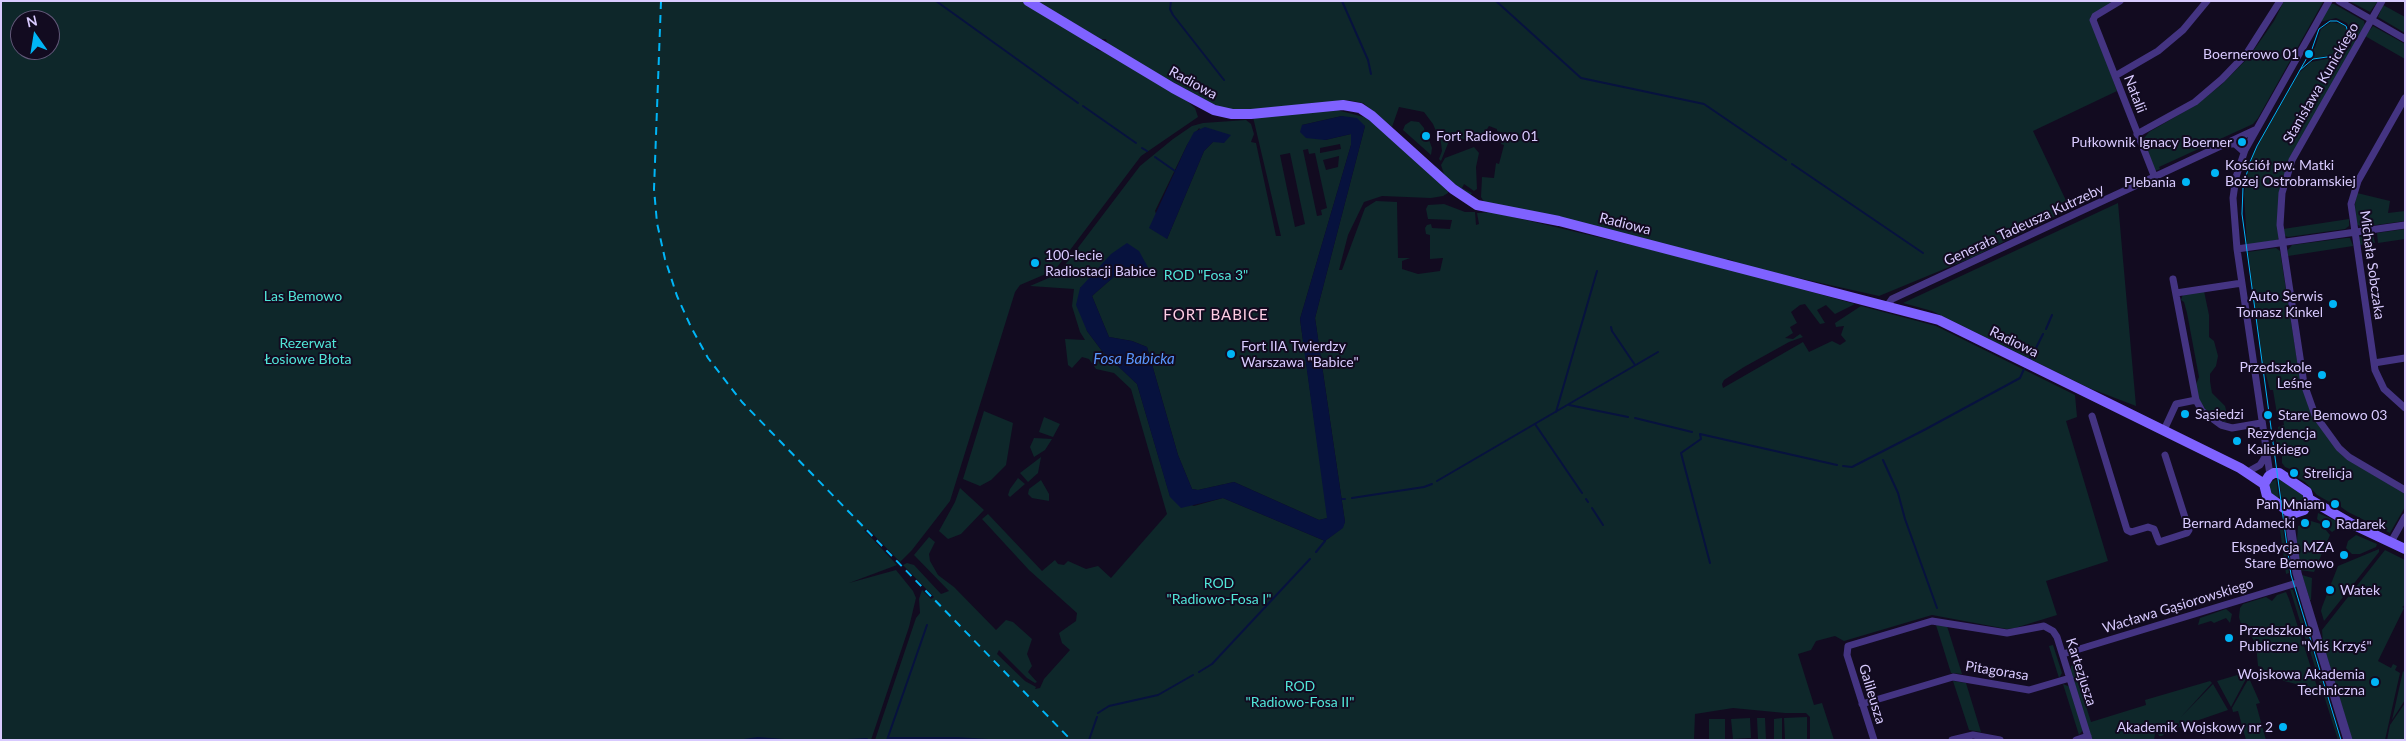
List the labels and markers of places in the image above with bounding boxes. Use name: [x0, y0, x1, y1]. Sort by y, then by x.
place label: Boernerowo 01: [2203, 46, 2299, 62]
marker: Boernerowo 01: [2303, 48, 2315, 60]
place label: Fort Radiowo 01: [1436, 128, 1538, 144]
marker: Fort Radiowo 01: [1420, 130, 1432, 142]
place label: Pułkownik Ignacy Boerner: [2071, 134, 2232, 150]
marker: Pułkownik Ignacy Boerner: [2236, 136, 2248, 148]
place label: Kościół pw. Matki Bożej Ostrobramskiej: [2225, 157, 2356, 190]
marker: Kościół pw. Matki Bożej Ostrobramskiej: [2209, 167, 2221, 179]
place label: Plebania: [2124, 174, 2176, 190]
marker: Plebania: [2180, 176, 2192, 188]
place label: 100-lecie Radiostacji Babice: [1045, 247, 1156, 280]
marker: 100-lecie Radiostacji Babice: [1029, 257, 1041, 269]
place label: Auto Serwis Tomasz Kinkel: [2236, 288, 2323, 321]
marker: Auto Serwis Tomasz Kinkel: [2327, 298, 2339, 310]
place label: Fort IIA Twierdzy Warszawa "Babice": [1241, 338, 1359, 371]
marker: Fort IIA Twierdzy Warszawa "Babice": [1225, 348, 1237, 360]
place label: Przedszkole Leśne: [2239, 359, 2312, 392]
marker: Przedszkole Leśne: [2316, 369, 2328, 381]
place label: Sąsiedzi: [2195, 406, 2244, 422]
place label: Stare Bemowo 03: [2278, 407, 2387, 423]
marker: Sąsiedzi: [2179, 408, 2191, 420]
marker: Stare Bemowo 03: [2262, 409, 2274, 421]
place label: Rezydencja Kaliskiego: [2247, 425, 2316, 458]
marker: Rezydencja Kaliskiego: [2231, 435, 2243, 447]
place label: Strelicja: [2304, 465, 2352, 481]
marker: Strelicja: [2288, 467, 2300, 479]
place label: Pan Mniam: [2256, 496, 2325, 512]
marker: Pan Mniam: [2329, 498, 2341, 510]
place label: Bernard Adamecki: [2182, 515, 2295, 531]
place label: Radarek: [2336, 516, 2386, 532]
marker: Bernard Adamecki: [2299, 517, 2311, 529]
marker: Radarek: [2320, 518, 2332, 530]
place label: Ekspedycja MZA Stare Bemowo: [2231, 539, 2334, 572]
marker: Ekspedycja MZA Stare Bemowo: [2338, 549, 2350, 561]
place label: Watek: [2340, 582, 2380, 598]
marker: Watek: [2324, 584, 2336, 596]
place label: Przedszkole Publiczne "Miś Krzyś": [2239, 622, 2372, 654]
marker: Przedszkole Publiczne "Miś Krzyś": [2223, 632, 2235, 644]
place label: Wojskowa Akademia Techniczna: [2237, 666, 2365, 699]
marker: Wojskowa Akademia Techniczna: [2369, 676, 2381, 688]
place label: Akademik Wojskowy nr 2: [2117, 719, 2273, 735]
marker: Akademik Wojskowy nr 2: [2277, 721, 2289, 733]

